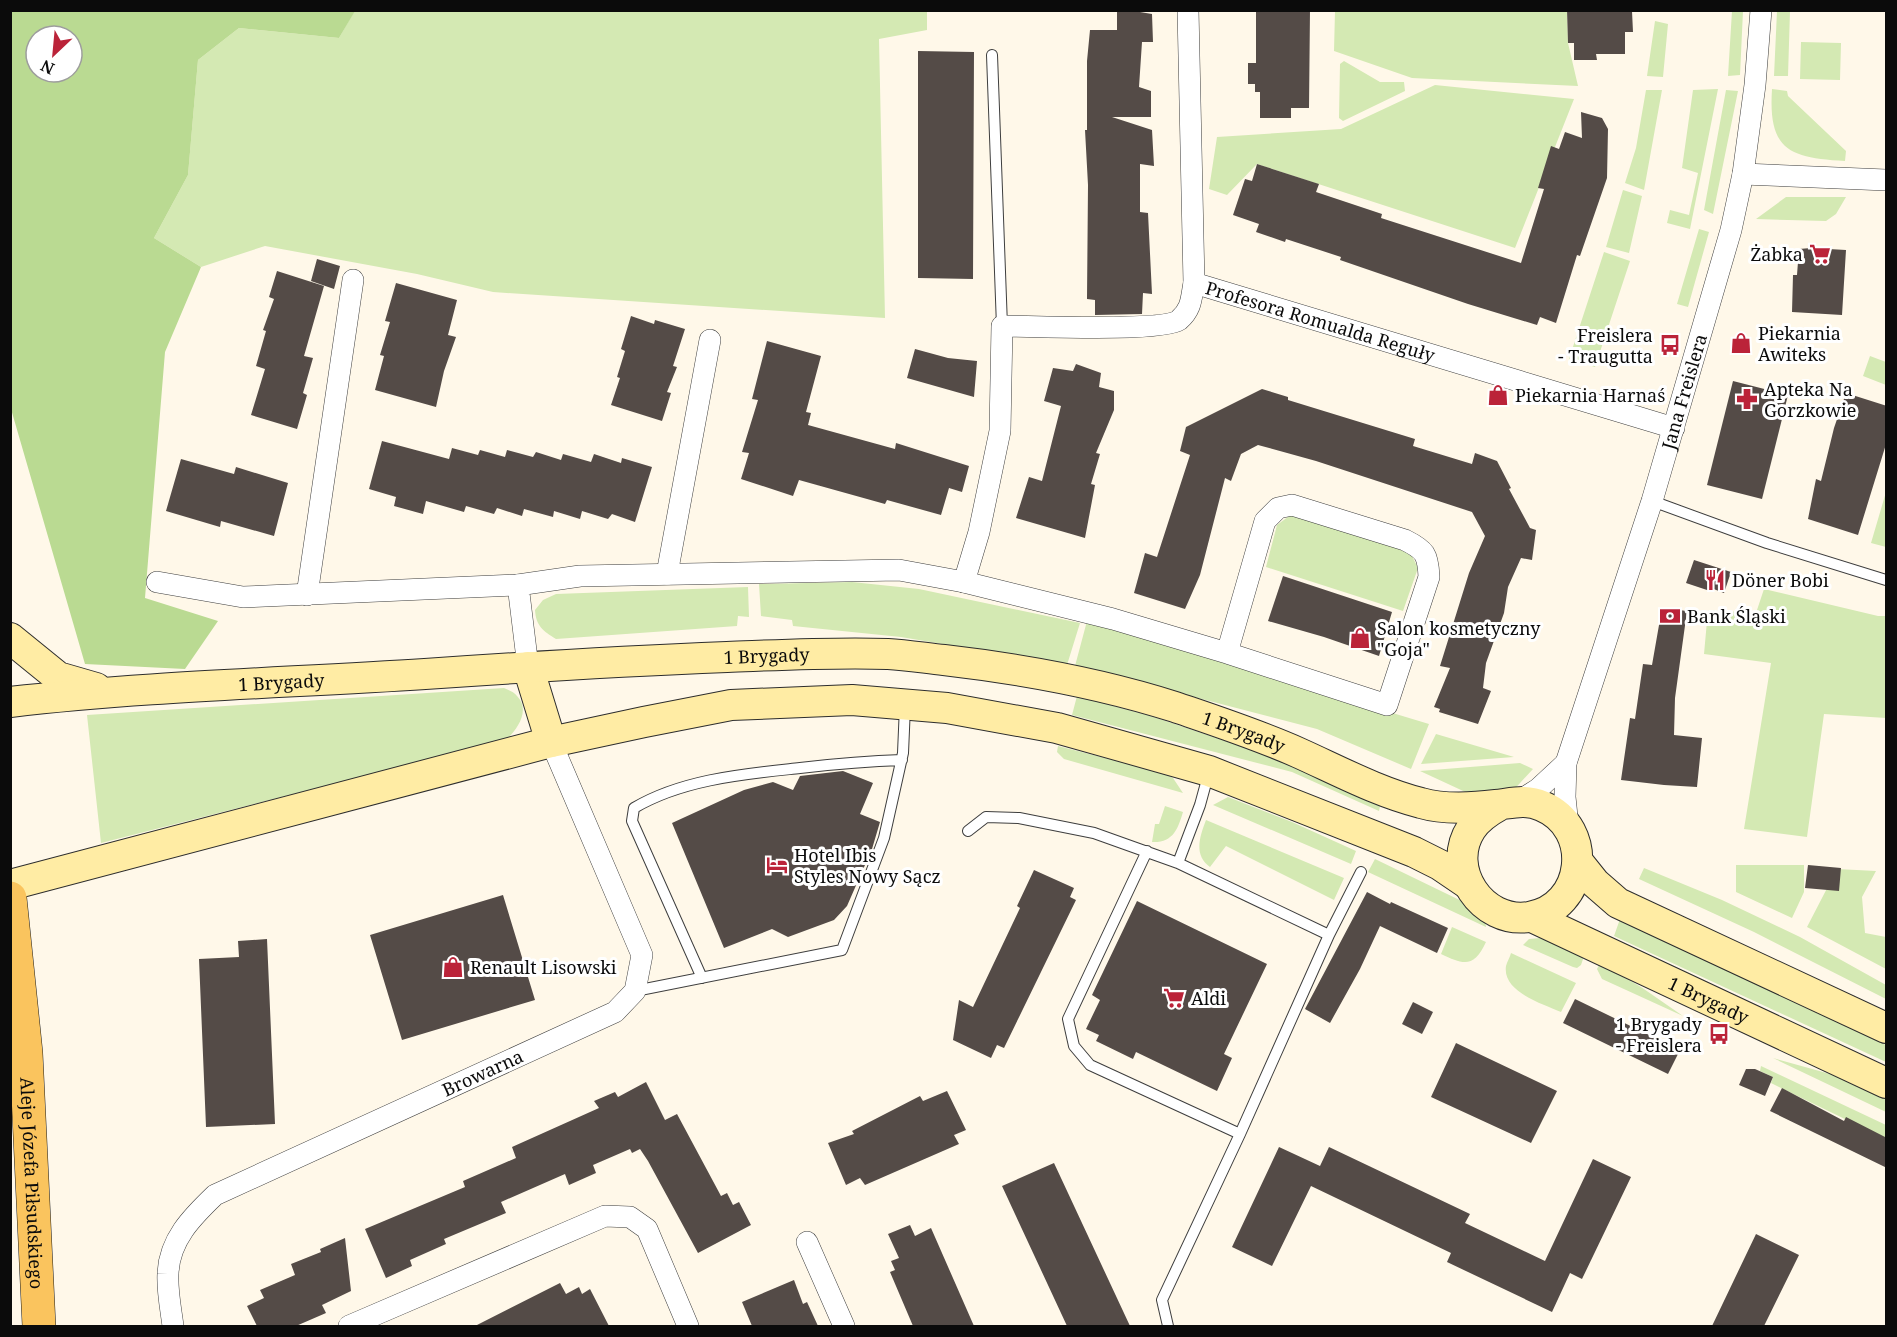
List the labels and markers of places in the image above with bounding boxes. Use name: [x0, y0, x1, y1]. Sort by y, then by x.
place label: Żabka: [1750, 242, 1803, 266]
supermarket icon: Żabka: [1808, 242, 1832, 266]
place label: Piekarnia Awiteks: [1758, 321, 1841, 366]
place label: Freislera - Traugutta: [1558, 323, 1653, 368]
shop icon: Piekarnia Awiteks: [1729, 331, 1753, 355]
bus stop icon: Freislera - Traugutta: [1658, 333, 1682, 357]
place label: Apteka Na Gorzkowie: [1764, 377, 1856, 422]
shop icon: Piekarnia Harnaś: [1486, 383, 1510, 407]
place label: Piekarnia Harnaś: [1515, 383, 1665, 407]
pharmacy icon: Apteka Na Gorzkowie: [1735, 387, 1759, 411]
restaurant icon: Döner Bobi: [1703, 568, 1727, 592]
place label: Döner Bobi: [1732, 568, 1829, 592]
bank icon: Bank Śląski: [1658, 604, 1682, 628]
place label: Bank Śląski: [1687, 604, 1786, 628]
place label: Salon kosmetyczny "Goja": [1377, 616, 1541, 661]
shop icon: Salon kosmetyczny "Goja": [1348, 626, 1372, 650]
place label: Hotel Ibis Styles Nowy Sącz: [794, 843, 941, 888]
hotel icon: Hotel Ibis Styles Nowy Sącz: [765, 853, 789, 877]
shop icon: Renault Lisowski: [441, 955, 465, 979]
place label: Renault Lisowski: [470, 955, 617, 979]
supermarket icon: Aldi: [1162, 986, 1186, 1010]
place label: Aldi: [1191, 986, 1226, 1010]
place label: 1 Brygady - Freislera: [1616, 1012, 1703, 1057]
bus stop icon: 1 Brygady - Freislera: [1707, 1022, 1731, 1046]

